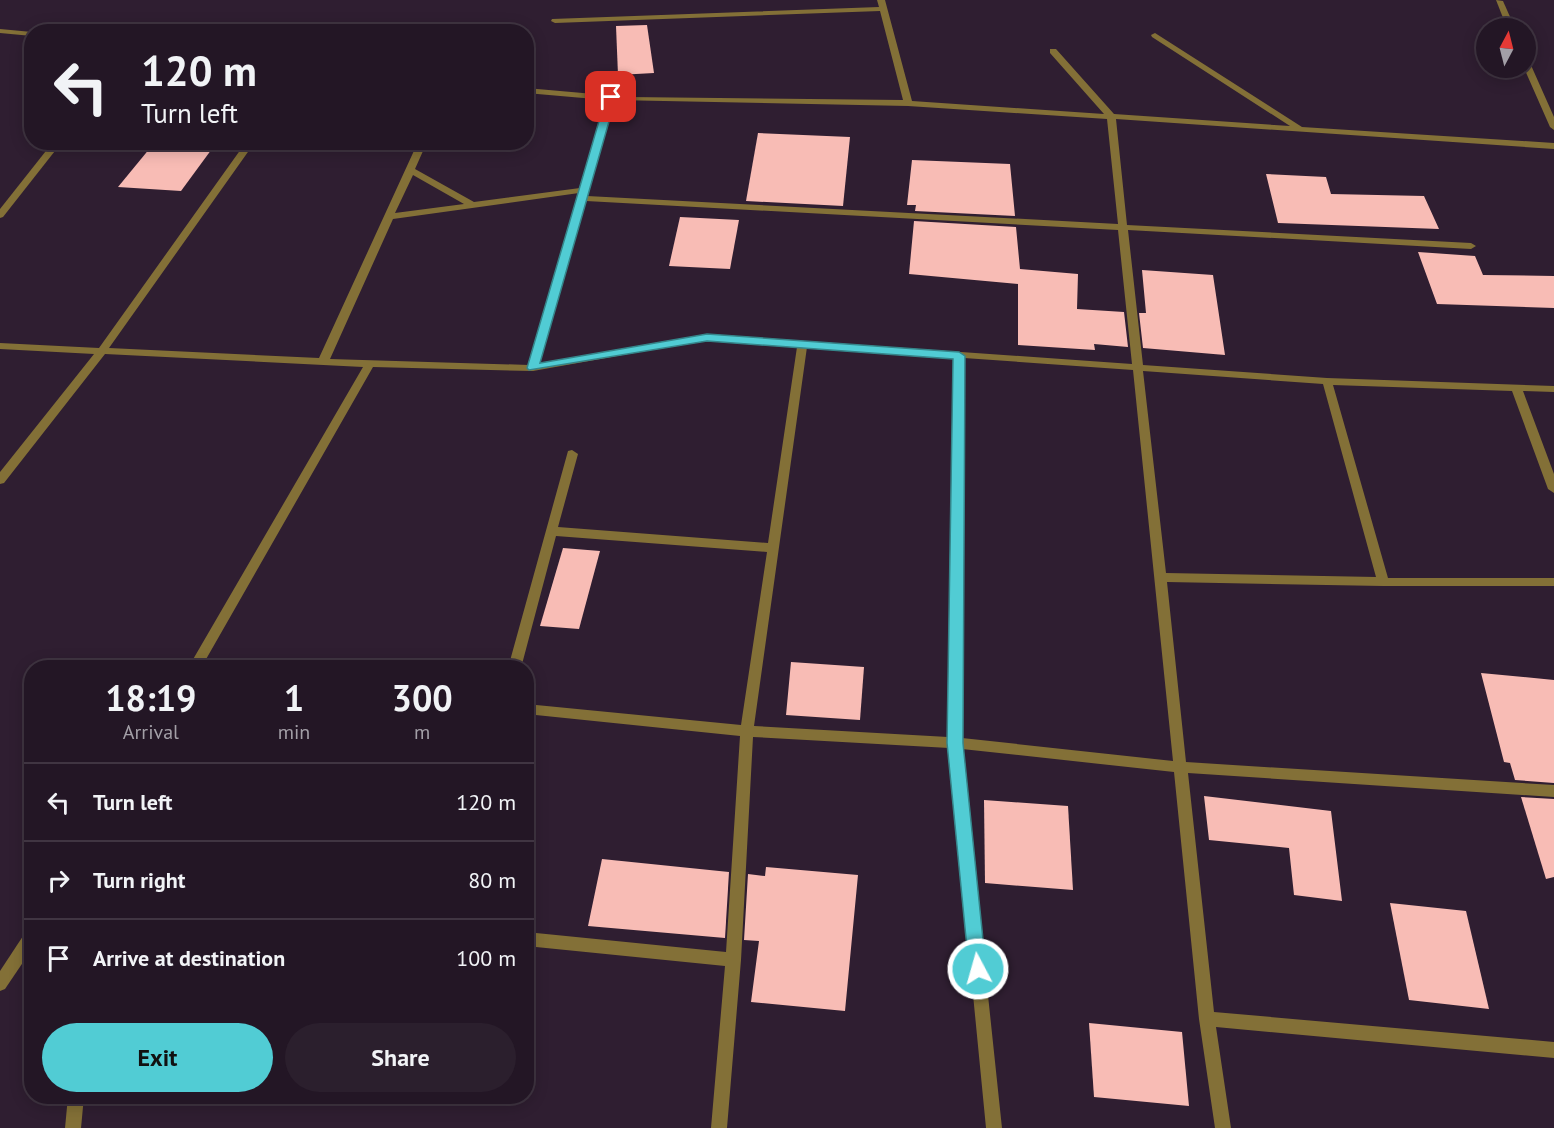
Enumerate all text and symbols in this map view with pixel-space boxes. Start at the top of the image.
north arrow [1476,18,1536,78]
map controls [1476,18,1536,78]
text: 120 m [141,43,257,98]
icon: left [42,48,120,126]
pin [585,71,636,122]
icon: arrive [594,80,627,113]
text: Turn left [141,96,238,130]
text: 18:19 [105,674,197,721]
text: 1 [284,674,304,721]
text: 300 [392,674,453,721]
text: Arrival [123,719,179,745]
text: min [278,719,310,745]
text: m [414,719,430,745]
icon: left [42,786,75,819]
text: Turn left [93,788,173,816]
text: 120 m [456,788,516,816]
icon: right [42,864,75,897]
text: Turn right [93,866,185,894]
text: 80 m [468,866,516,894]
position arrow [946,937,1010,1001]
icon: arrive [42,942,75,975]
text: Arrive at destination [93,944,285,972]
text: 100 m [456,944,516,972]
button: Exit [42,1023,273,1092]
button: Share [285,1023,516,1092]

